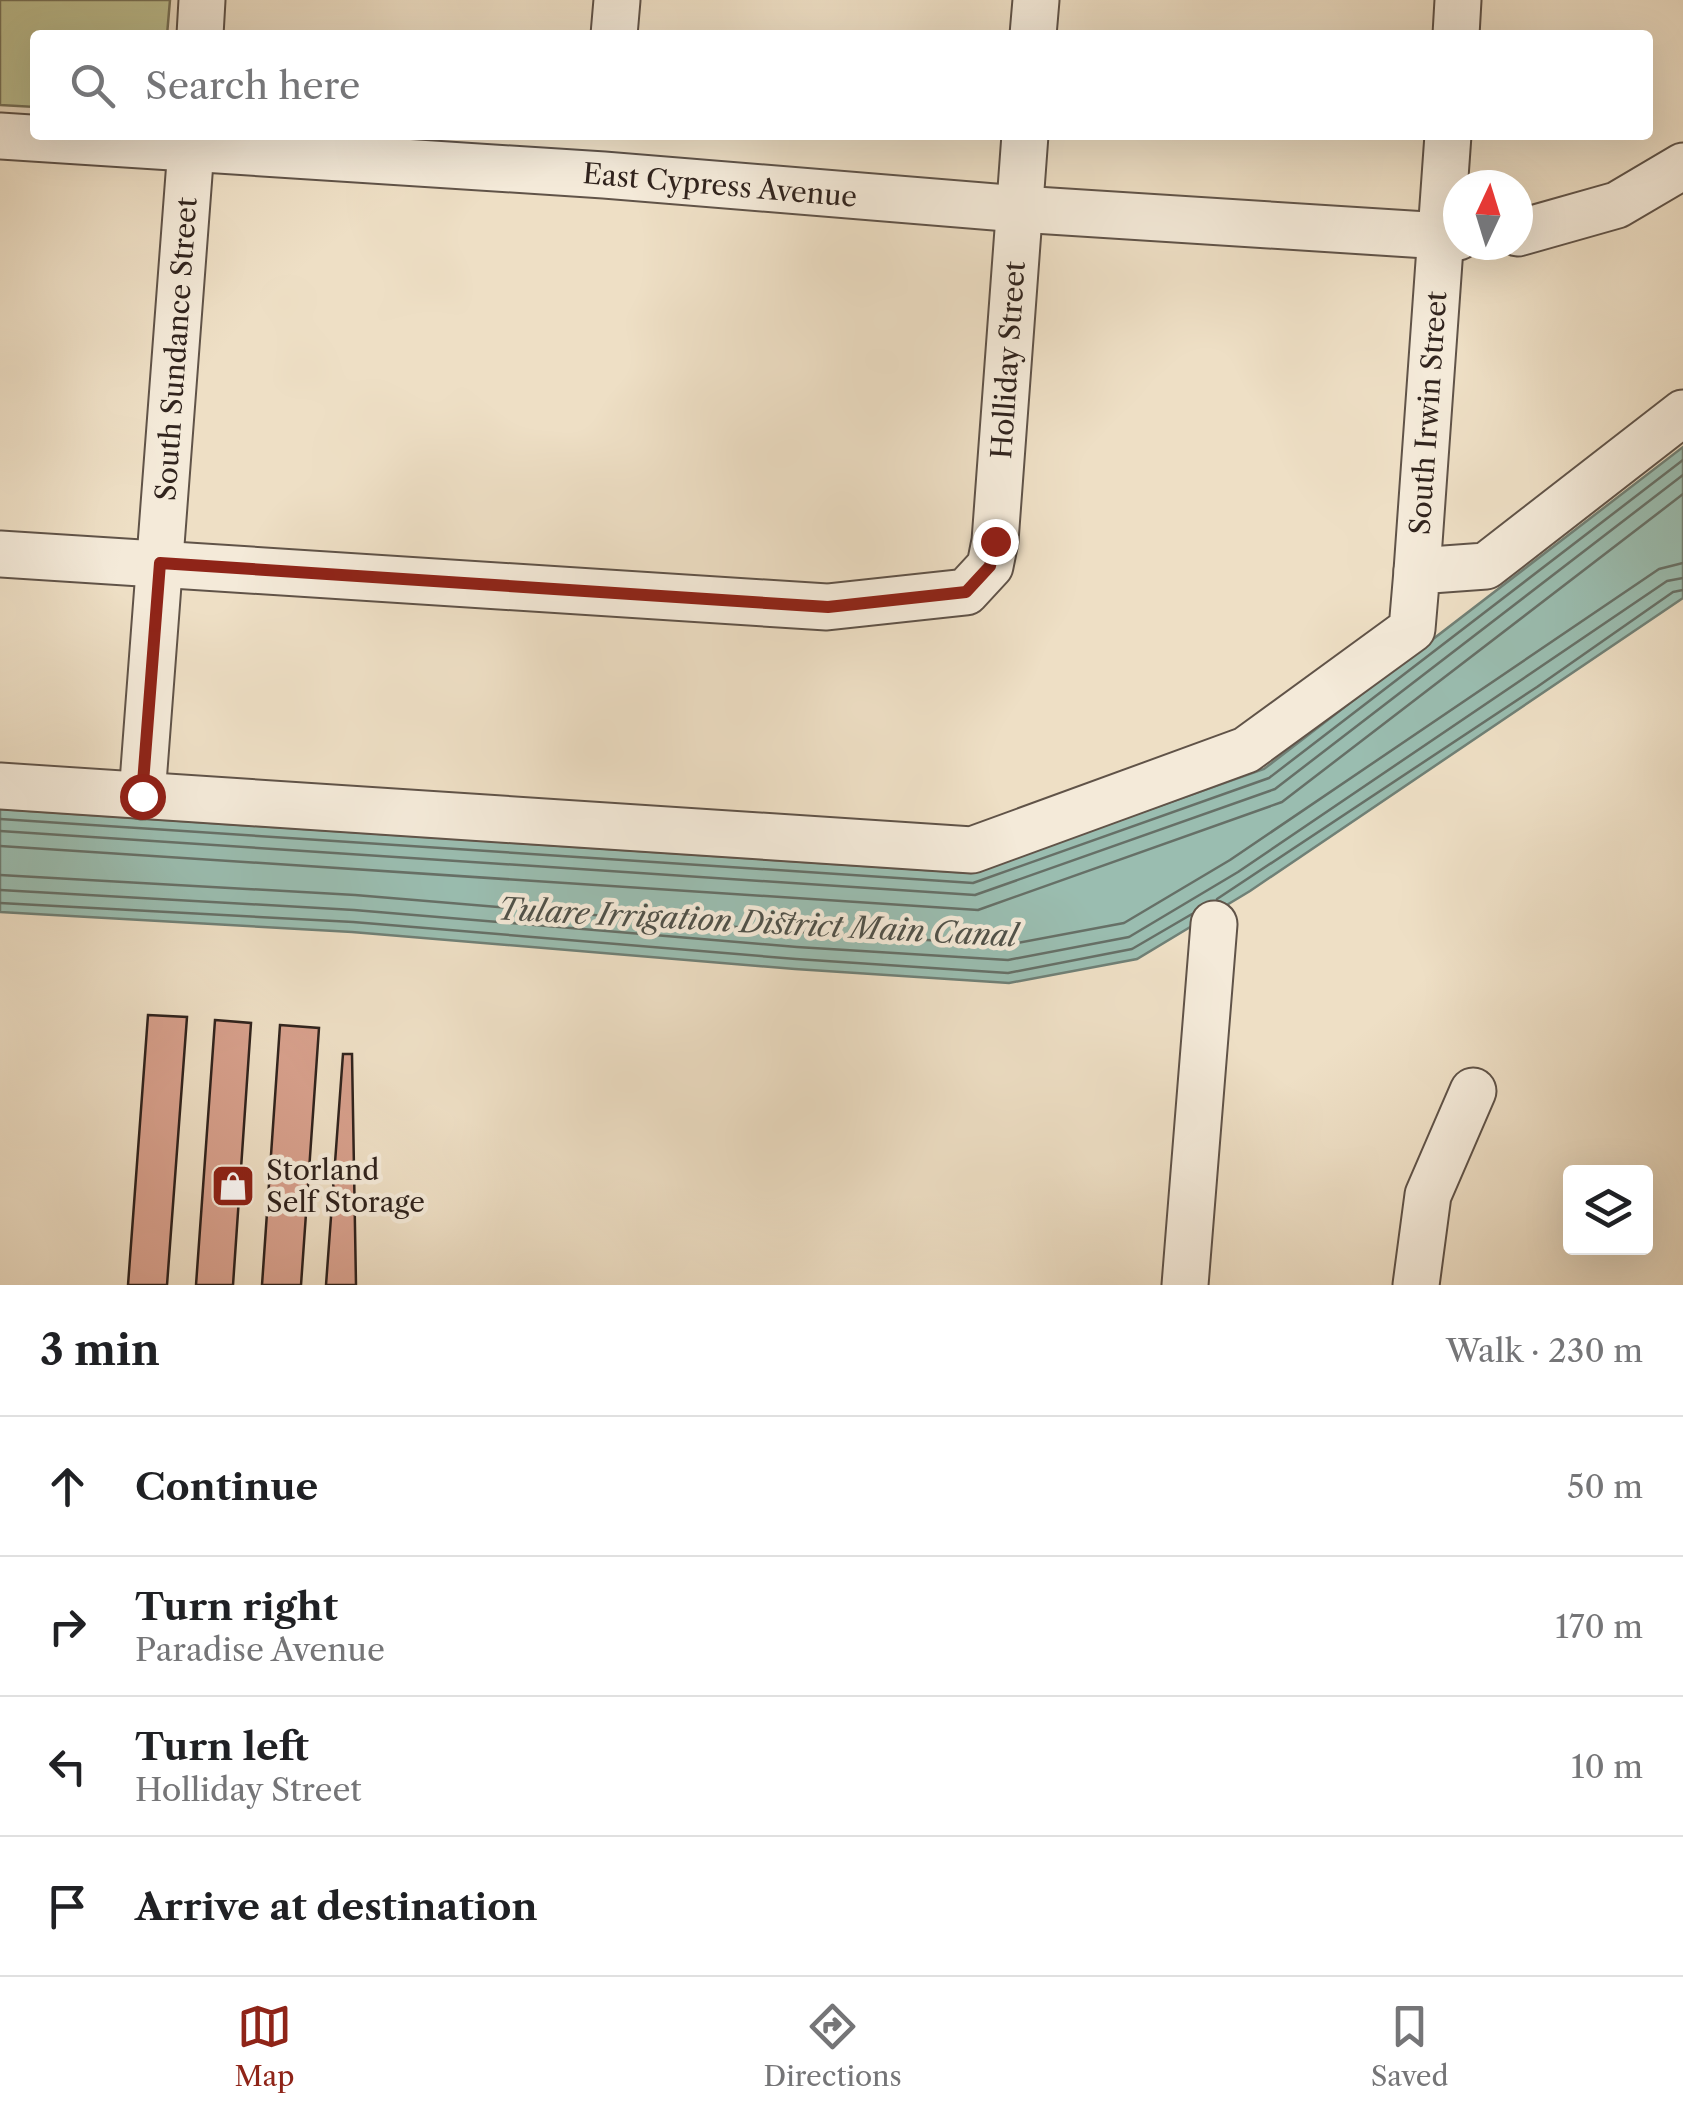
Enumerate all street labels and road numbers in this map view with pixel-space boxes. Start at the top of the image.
street label: East Cypress Avenue [581,156,859,214]
street label: South Sundance Street [148,196,204,502]
street label: Holliday Street [984,260,1032,460]
street label: South Irwin Street [1403,290,1453,536]

